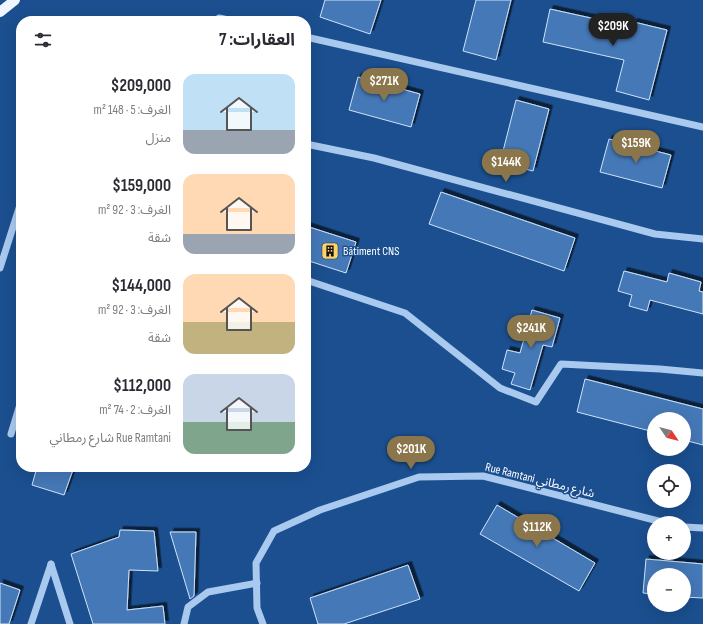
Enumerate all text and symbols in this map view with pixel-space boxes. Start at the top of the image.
pin: $209K [585,13,641,47]
text: $209K [597,18,629,34]
icon: filters [32,29,54,51]
text: العقارات: 7 [219,30,295,50]
pin: $271K [356,68,412,102]
text: $271K [369,73,399,89]
text: $209,000 [111,76,171,96]
icon: home [215,90,263,138]
text: الغرف: 5 · 148 m² [94,102,171,118]
text: منزل [146,130,171,146]
pin: $159K [608,130,664,164]
text: $159K [621,135,651,151]
pin: $144K [478,149,534,183]
text: $144K [491,154,521,170]
text: $159,000 [112,176,171,196]
icon: home [215,190,263,238]
text: الغرف: 3 · 92 m² [98,202,171,218]
text: شقة [148,230,171,246]
building icon: Bâtiment CNS [320,241,340,261]
place label: Bâtiment CNS [343,244,399,259]
text: $144,000 [112,276,171,296]
icon: home [215,290,263,338]
text: الغرف: 3 · 92 m² [98,302,171,318]
pin: $241K [503,315,559,349]
text: $241K [516,320,546,336]
text: شقة [148,330,171,346]
text: $112,000 [113,376,171,396]
icon: home [215,390,263,438]
text: الغرف: 2 · 74 m² [99,402,171,418]
north arrow [647,412,691,456]
map controls [647,412,691,612]
text: Rue Ramtani شارع رمطاني [49,430,171,446]
pin: $201K [383,436,439,470]
text: $201K [396,441,426,457]
street label: Rue Ramtani شارع رمطاني [483,460,596,503]
button: locate [647,464,691,508]
pin: $112K [509,514,565,548]
button: + [647,516,691,560]
text: $112K [522,519,552,535]
button: − [647,568,691,612]

